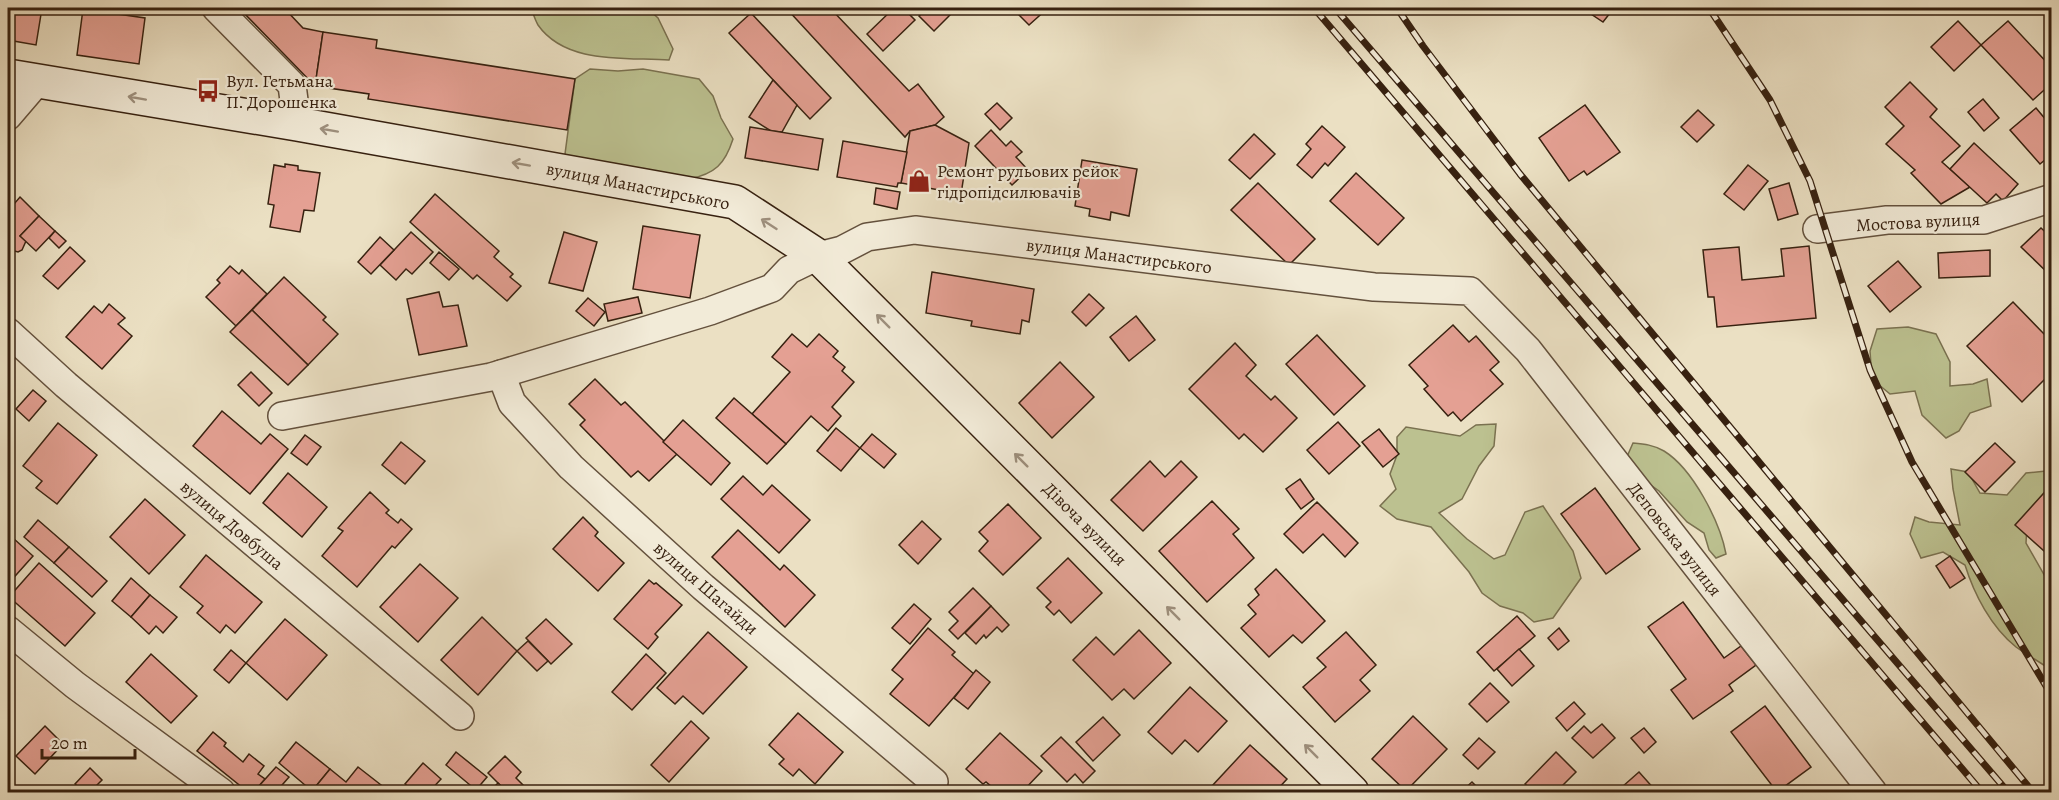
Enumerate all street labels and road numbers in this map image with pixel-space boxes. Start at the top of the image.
street label: вулиця Манастирського [544,156,732,216]
street label: Мостова вулиця [1855,207,1981,237]
street label: вулиця Манастирського [1025,233,1213,279]
street label: вулиця Довбуша [175,475,289,576]
street label: Дівоча вулиця [1038,477,1132,571]
street label: Деповська вулиця [1623,477,1727,601]
street label: вулиця Шагайди [649,536,763,640]

